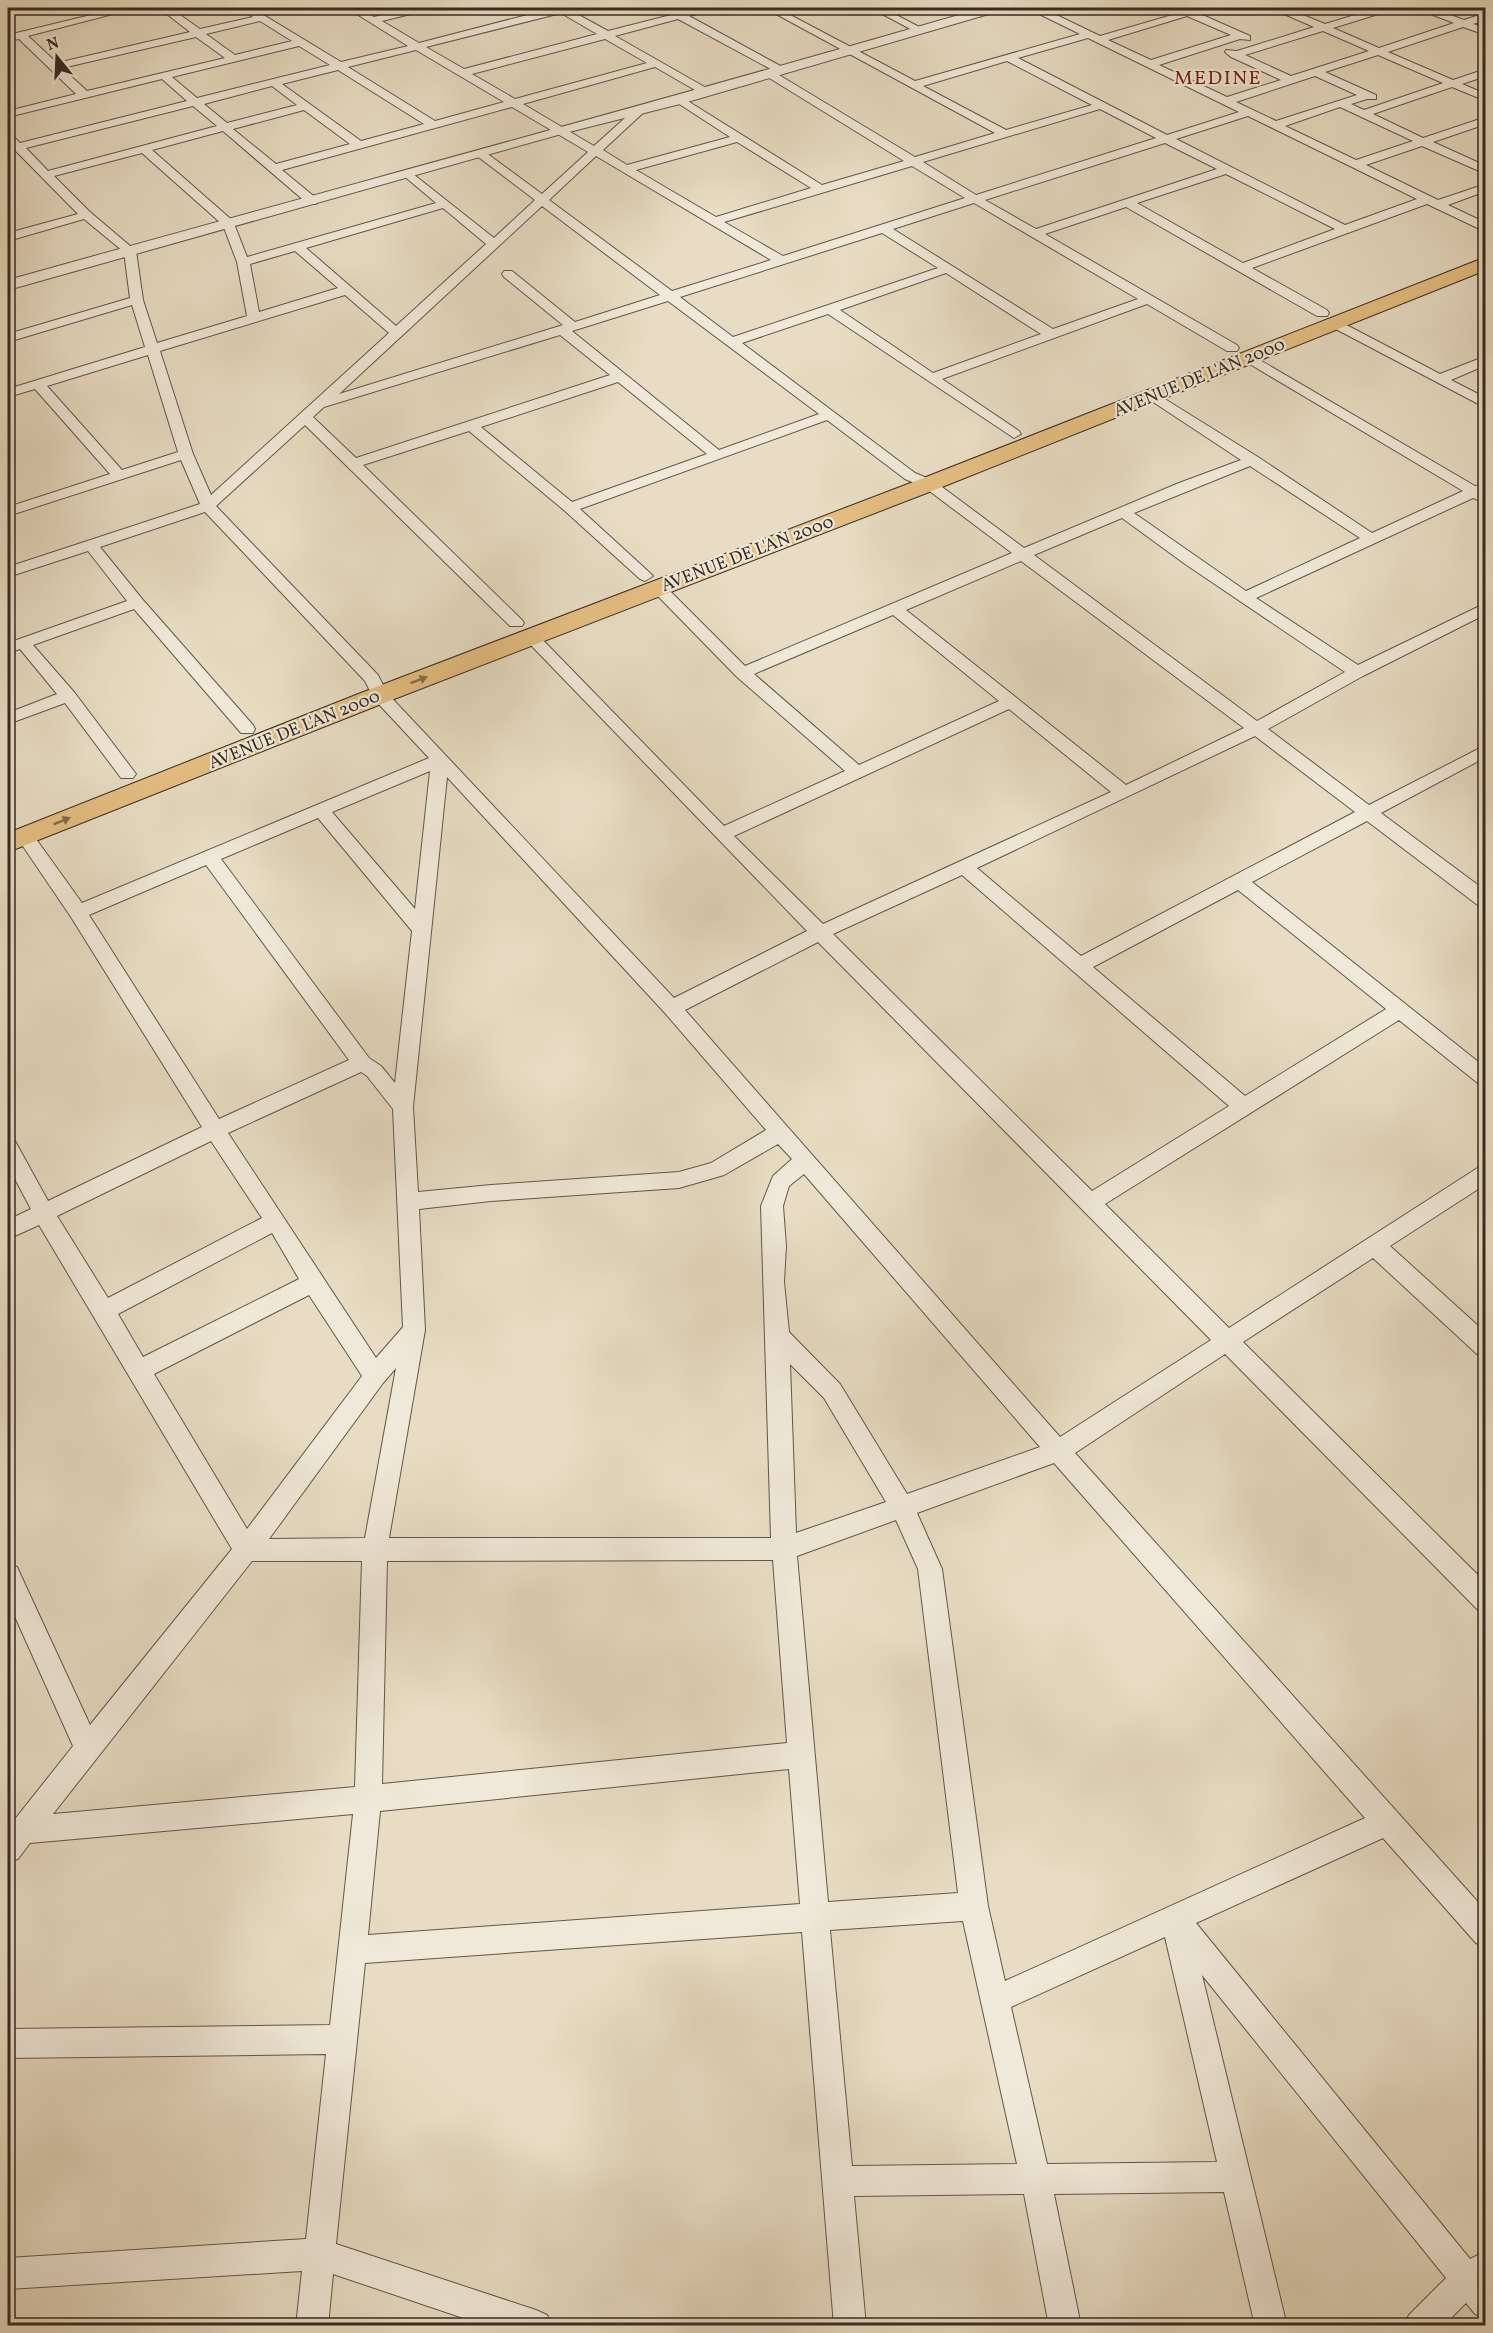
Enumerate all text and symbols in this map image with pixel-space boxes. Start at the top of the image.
north arrow [27,27,87,87]
text: N [44,32,62,57]
district label: MEDINE [1174,65,1262,93]
street label: AVENUE DE L'AN 2000 [1110,332,1289,424]
street label: AVENUE DE L'AN 2000 [658,510,838,599]
one-way arrow [410,674,428,684]
street label: AVENUE DE L'AN 2000 [205,684,384,776]
one-way arrow [53,816,71,825]

